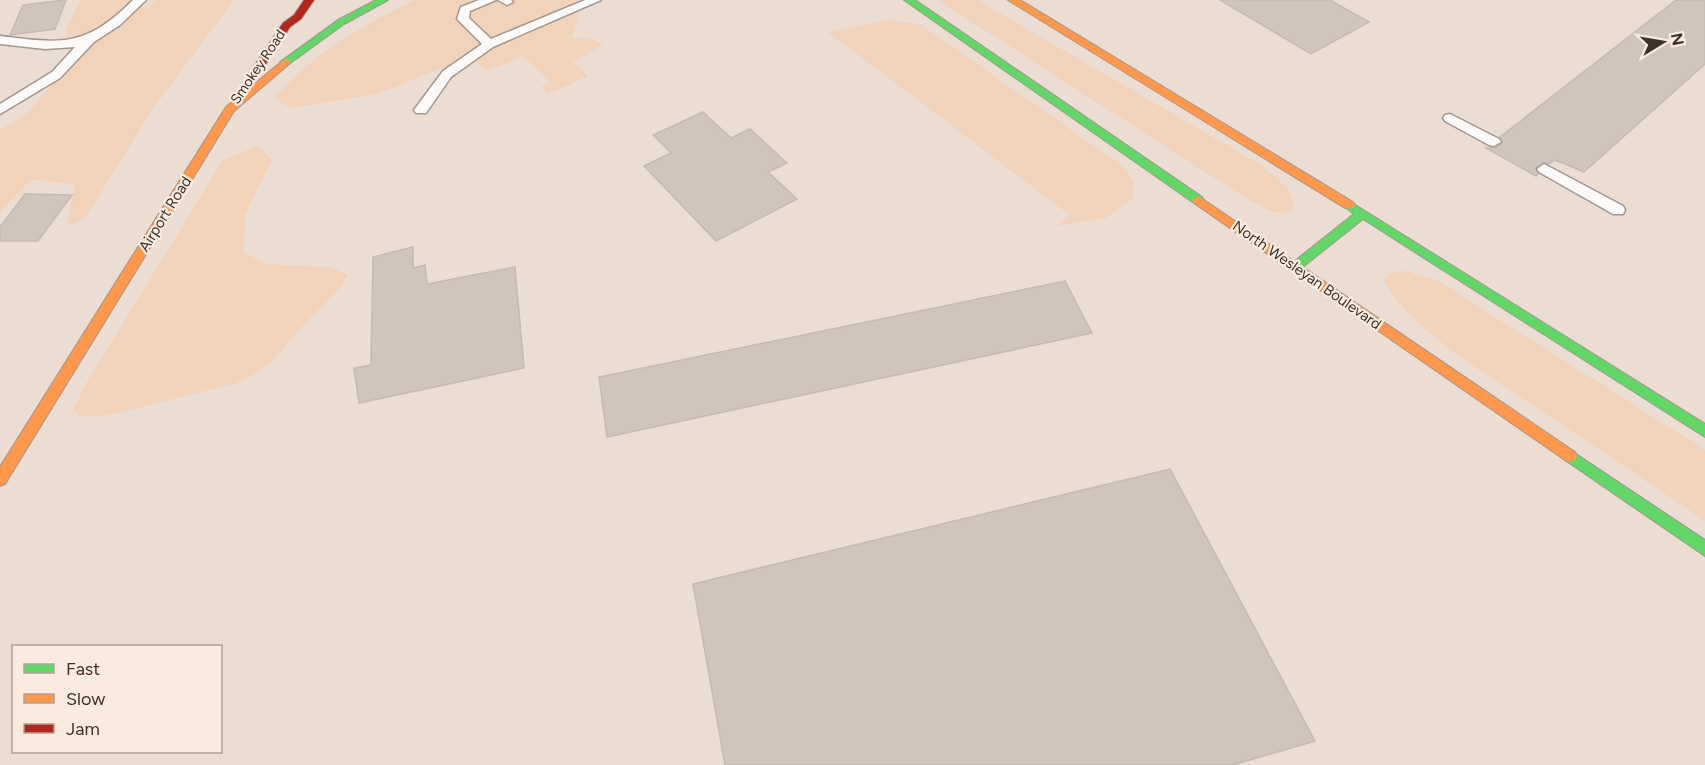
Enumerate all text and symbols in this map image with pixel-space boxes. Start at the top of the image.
north arrow [1633,12,1693,72]
street label: Smokey Road [227,27,289,107]
text: N [1667,31,1688,47]
street label: Airport Road [135,173,195,255]
street label: North Wesleyan Boulevard [1229,217,1385,333]
legend [12,645,222,753]
text: Fast [66,658,100,680]
text: Slow [66,688,105,710]
text: Jam [66,718,100,740]

